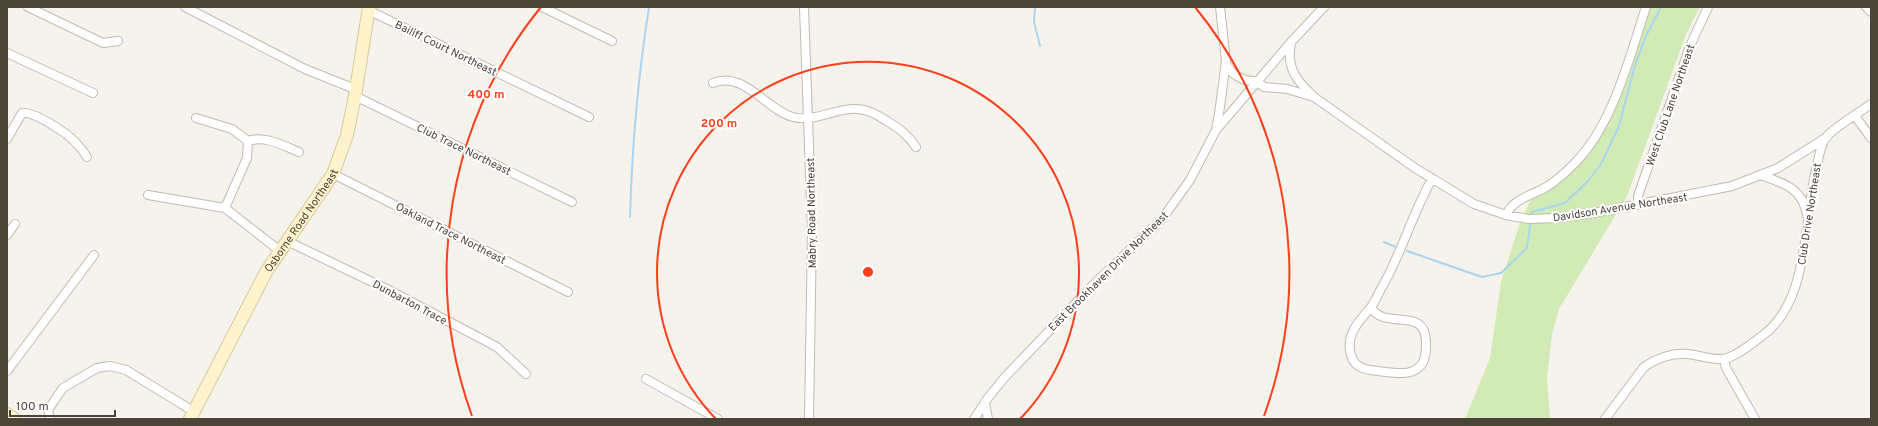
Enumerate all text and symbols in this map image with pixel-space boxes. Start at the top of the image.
street label: Bailiff Court Northeast [392,18,499,80]
street label: West Club Lane Northeast [1643,43,1698,168]
text: 400 m [467,87,505,103]
text: 200 m [701,116,737,132]
street label: Club Trace Northeast [414,121,513,179]
street label: Mabry Road Northeast [804,157,820,268]
street label: Club Drive Northeast [1795,162,1825,266]
street label: Osborne Road Northeast [262,167,342,275]
street label: Davidson Avenue Northeast [1552,190,1688,226]
street label: Oakland Trace Northeast [393,200,508,268]
street label: East Brookhaven Drive Northeast [1046,209,1172,335]
centre of rings [861,265,875,279]
street label: Dunbarton Trace [370,277,449,328]
scale bar [10,392,115,418]
text: 100 m [16,399,49,415]

